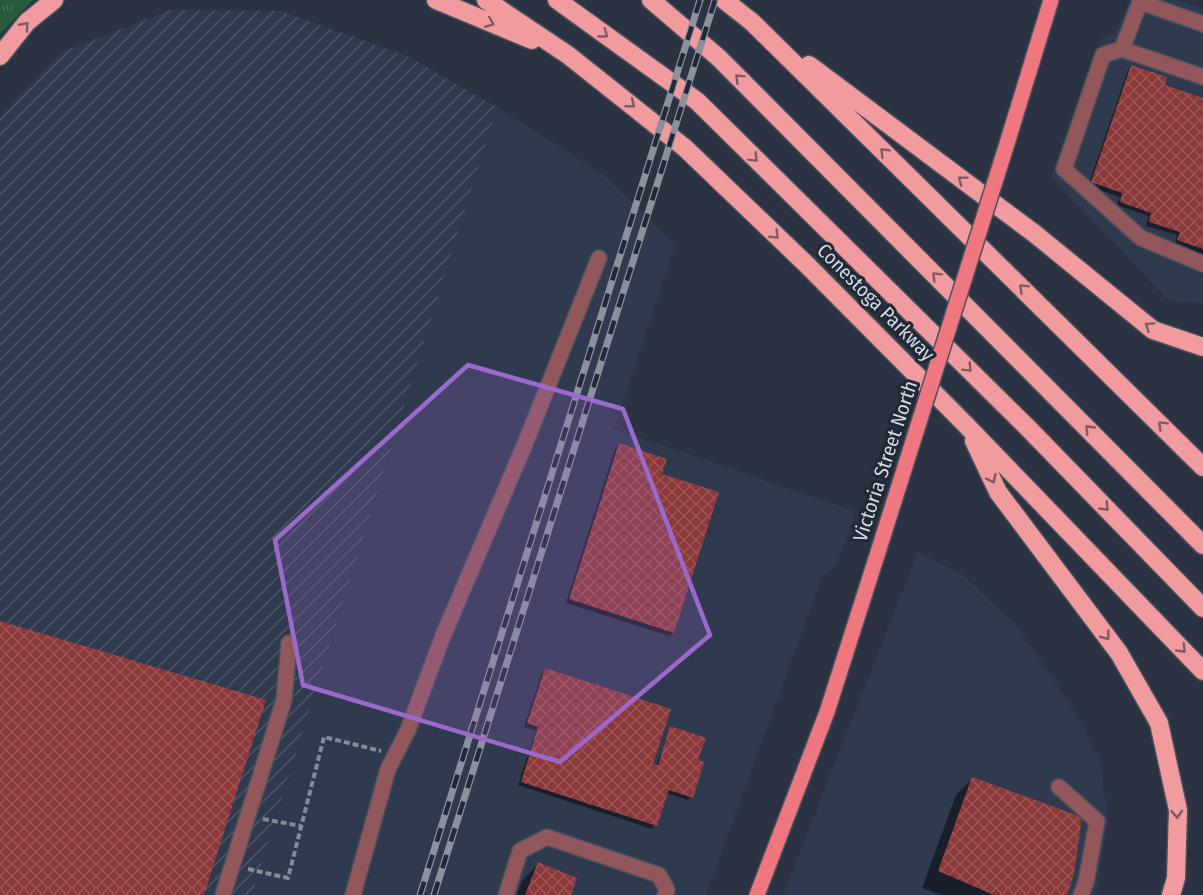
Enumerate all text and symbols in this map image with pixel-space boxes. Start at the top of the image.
one-way arrow [484,16,495,28]
one-way arrow [18,22,29,32]
one-way arrow [598,27,609,38]
one-way arrow [735,75,746,86]
one-way arrow [624,97,635,108]
one-way arrow [880,148,891,159]
one-way arrow [747,150,758,161]
one-way arrow [958,176,969,187]
one-way arrow [768,227,779,238]
street label: Conestoga Parkway [812,238,940,366]
one-way arrow [932,272,943,282]
one-way arrow [1019,285,1030,296]
one-way arrow [1145,321,1155,333]
one-way arrow [960,361,971,372]
street label: Victoria Street North [848,378,922,544]
one-way arrow [1158,422,1169,433]
one-way arrow [1085,425,1096,436]
one-way arrow [984,472,996,483]
one-way arrow [1098,500,1109,511]
one-way arrow [1099,630,1110,641]
one-way arrow [1175,643,1186,653]
one-way arrow [1170,810,1183,819]

